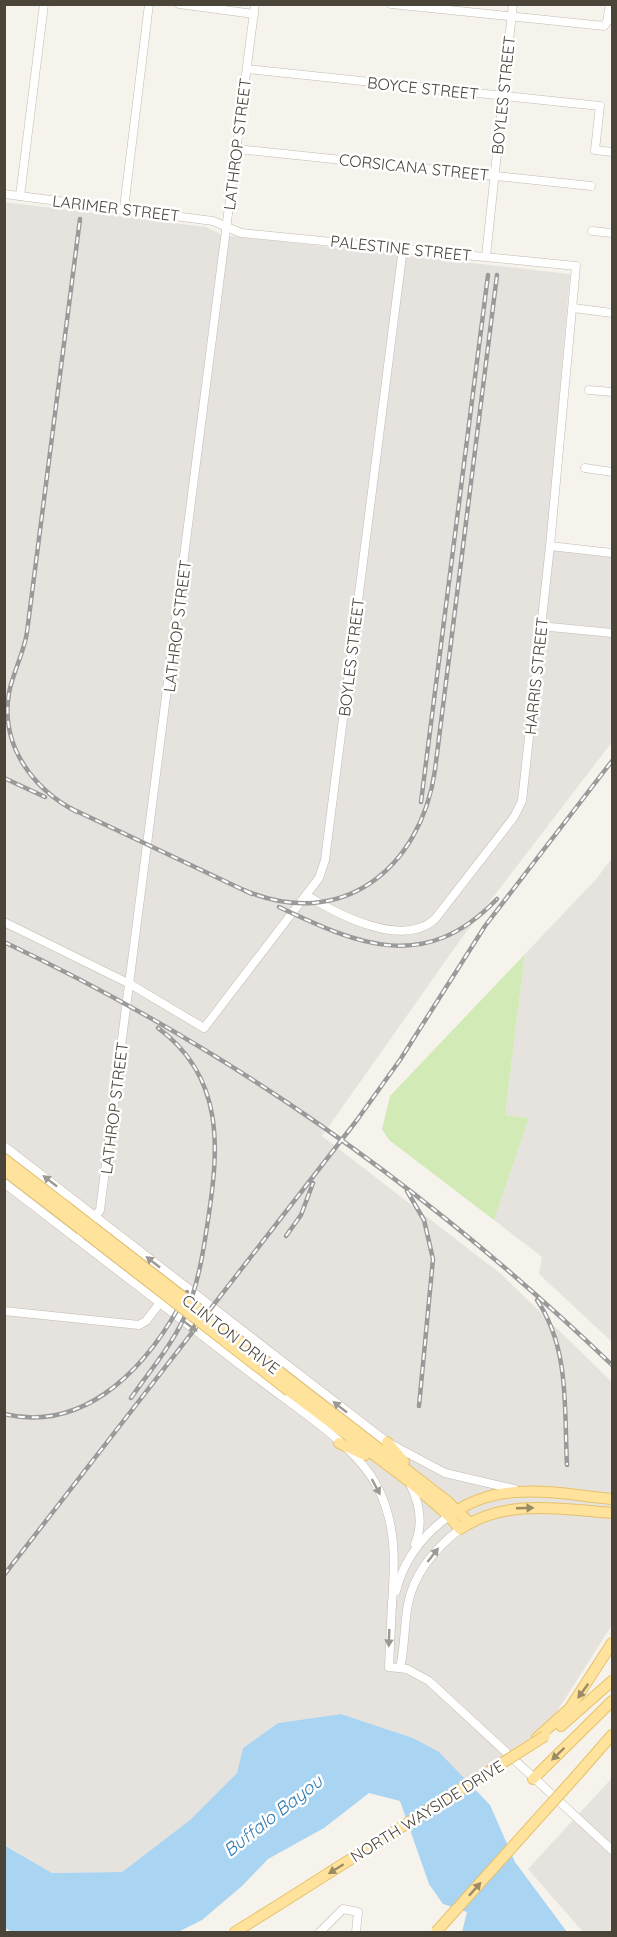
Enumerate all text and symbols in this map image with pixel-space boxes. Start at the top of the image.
street label: BOYLES STREET [487,34,519,155]
street label: BOYCE STREET [366,72,480,104]
street label: LATHROP STREET [219,76,255,211]
street label: CORSICANA STREET [338,149,490,185]
street label: LARIMER STREET [51,190,181,226]
street label: PALESTINE STREET [329,231,473,265]
street label: LATHROP STREET [159,558,195,693]
street label: BOYLES STREET [334,596,368,717]
street label: HARRIS STREET [520,616,552,736]
street label: LATHROP STREET [96,1040,132,1175]
one-way arrow [42,1176,57,1188]
one-way arrow [145,1255,161,1268]
street label: CLINTON DRIVE [178,1290,284,1378]
one-way arrow [183,1320,198,1332]
one-way arrow [333,1401,348,1413]
one-way arrow [371,1479,381,1496]
one-way arrow [516,1503,535,1512]
one-way arrow [426,1547,439,1563]
one-way arrow [385,1629,394,1648]
one-way arrow [577,1683,589,1699]
one-way arrow [551,1747,565,1761]
street label: NORTH WAYSIDE DRIVE [347,1756,507,1866]
water label: Buffalo Bayou [219,1769,328,1861]
one-way arrow [328,1863,344,1874]
one-way arrow [468,1882,481,1897]

